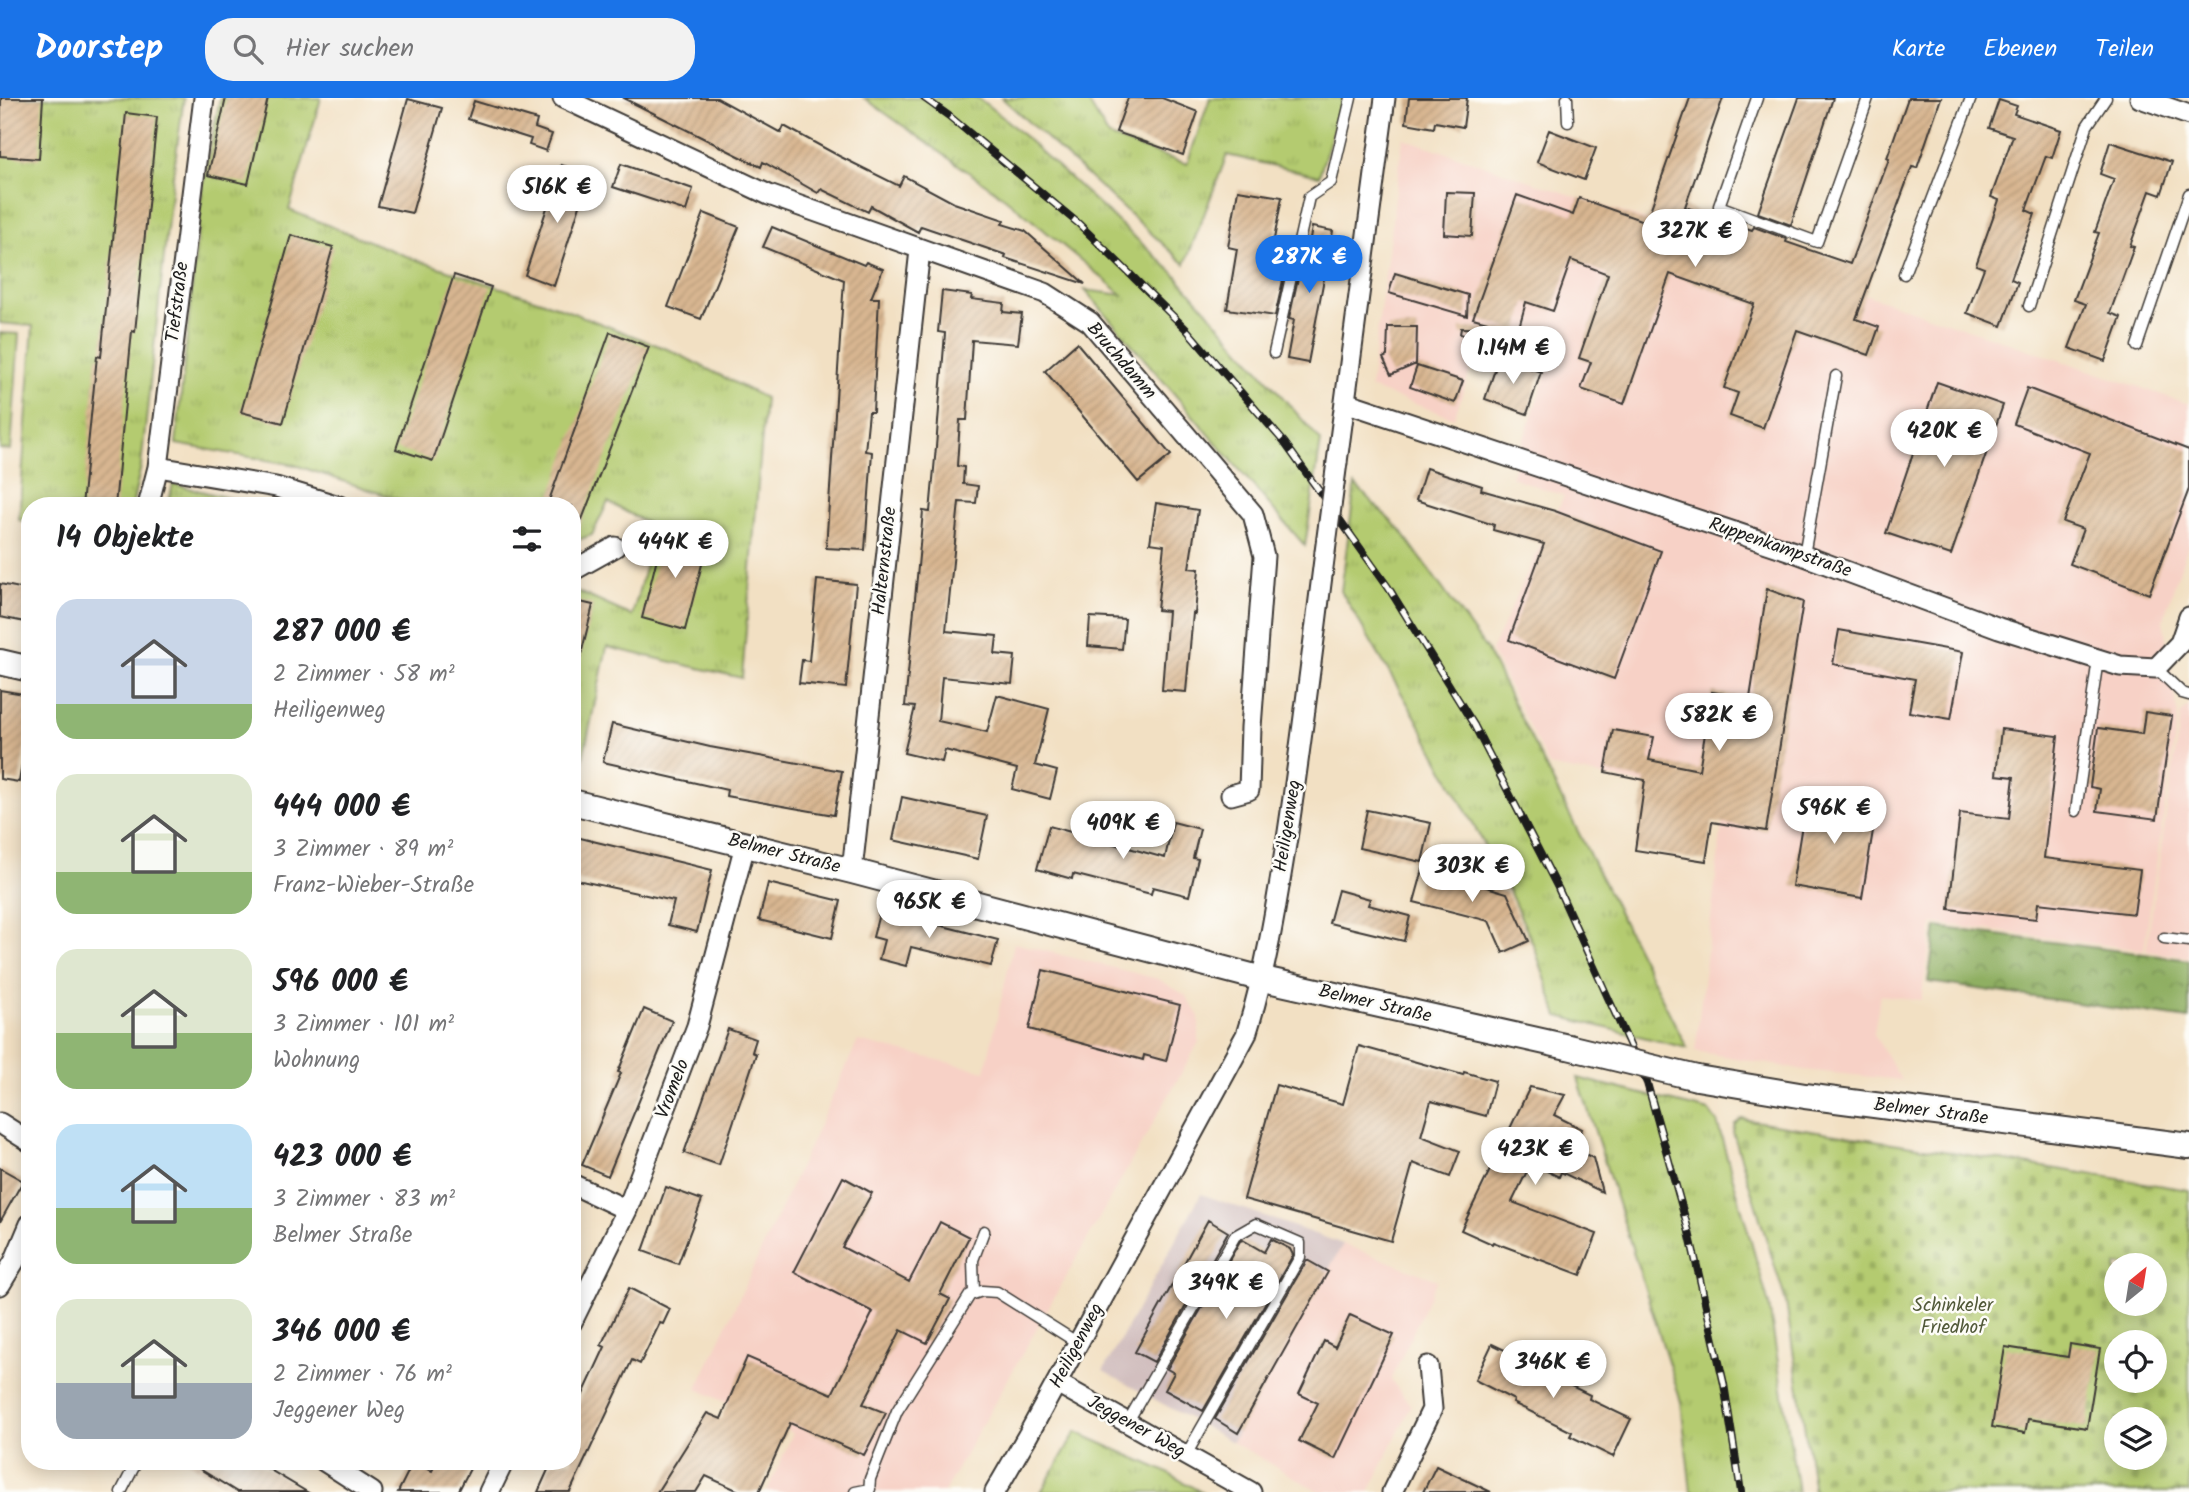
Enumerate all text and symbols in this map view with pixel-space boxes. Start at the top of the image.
search box [205,18,695,81]
text: Doorstep [35,23,163,76]
text: Hier suchen [285,28,414,70]
icon: search [229,30,267,68]
text: Karte [1892,30,1945,69]
text: Ebenen [1983,30,2057,69]
text: Teilen [2095,30,2154,69]
pin: 516K € [500,166,614,225]
text: 516K € [523,170,591,206]
pin: 327K € [1638,209,1752,269]
text: 327K € [1658,214,1732,250]
pin: 287K € [1252,236,1366,295]
text: 287K € [1271,240,1347,276]
street label: Tiefstraße [158,260,198,344]
street label: Bruchdamm [1079,315,1163,407]
pin: 1.14M € [1448,327,1578,386]
text: 1.14M € [1477,331,1549,367]
pin: 420K € [1887,410,2001,469]
text: 420K € [1906,414,1982,450]
street label: Halternstraße [864,505,906,617]
street label: Ruppenkampstraße [1704,509,1856,587]
text: 14 Objekte [56,515,194,563]
icon: filters [508,520,546,558]
pin: 444K € [618,520,732,580]
text: 444K € [638,525,712,561]
text: 287 000 € [273,609,411,657]
icon: home [112,627,196,711]
text: 2 Zimmer · 58 m² [273,657,455,693]
text: Heiligenweg [273,693,386,729]
pin: 582K € [1662,694,1776,753]
text: 582K € [1681,698,1757,734]
street label: Heiligenweg [1266,778,1310,874]
text: 444 000 € [273,784,410,832]
pin: 596K € [1777,786,1891,846]
text: 596K € [1797,791,1871,827]
icon: home [112,802,196,886]
pin: 409K € [1066,802,1180,861]
text: 409K € [1086,806,1160,842]
street label: Belmer Straße [724,826,844,883]
text: 3 Zimmer · 89 m² [273,832,453,868]
pin: 303K € [1415,844,1529,904]
text: 303K € [1435,849,1509,885]
text: Franz-Wieber-Straße [273,868,474,904]
pin: 965K € [872,880,986,940]
text: 965K € [892,885,966,921]
text: 596 000 € [273,959,408,1007]
street label: Belmer Straße [1316,976,1435,1032]
icon: home [112,977,196,1061]
text: 3 Zimmer · 101 m² [273,1007,454,1043]
text: Wohnung [273,1043,360,1079]
street label: Vromelo [648,1055,698,1123]
street label: Belmer Straße [1872,1090,1990,1134]
pin: 423K € [1478,1128,1592,1187]
text: 423K € [1497,1132,1573,1168]
text: 423 000 € [273,1134,412,1182]
icon: home [112,1152,196,1236]
text: 3 Zimmer · 83 m² [273,1182,455,1218]
text: Belmer Straße [273,1218,412,1254]
north arrow [2104,1253,2166,1316]
map controls [2104,1253,2167,1470]
pin: 349K € [1169,1262,1283,1321]
text: 349K € [1189,1266,1263,1302]
park label: Schinkeler Friedhof [1913,1291,1995,1343]
street label: Heiligenweg [1042,1298,1112,1394]
text: 346 000 € [273,1309,410,1357]
icon: home [112,1327,196,1411]
button: locate [2104,1330,2167,1393]
pin: 346K € [1496,1340,1610,1400]
text: 346K € [1516,1345,1590,1381]
text: 2 Zimmer · 76 m² [273,1357,452,1393]
street label: Jeggener Weg [1081,1387,1191,1467]
text: Jeggener Weg [273,1393,405,1429]
button: layers [2104,1407,2167,1470]

